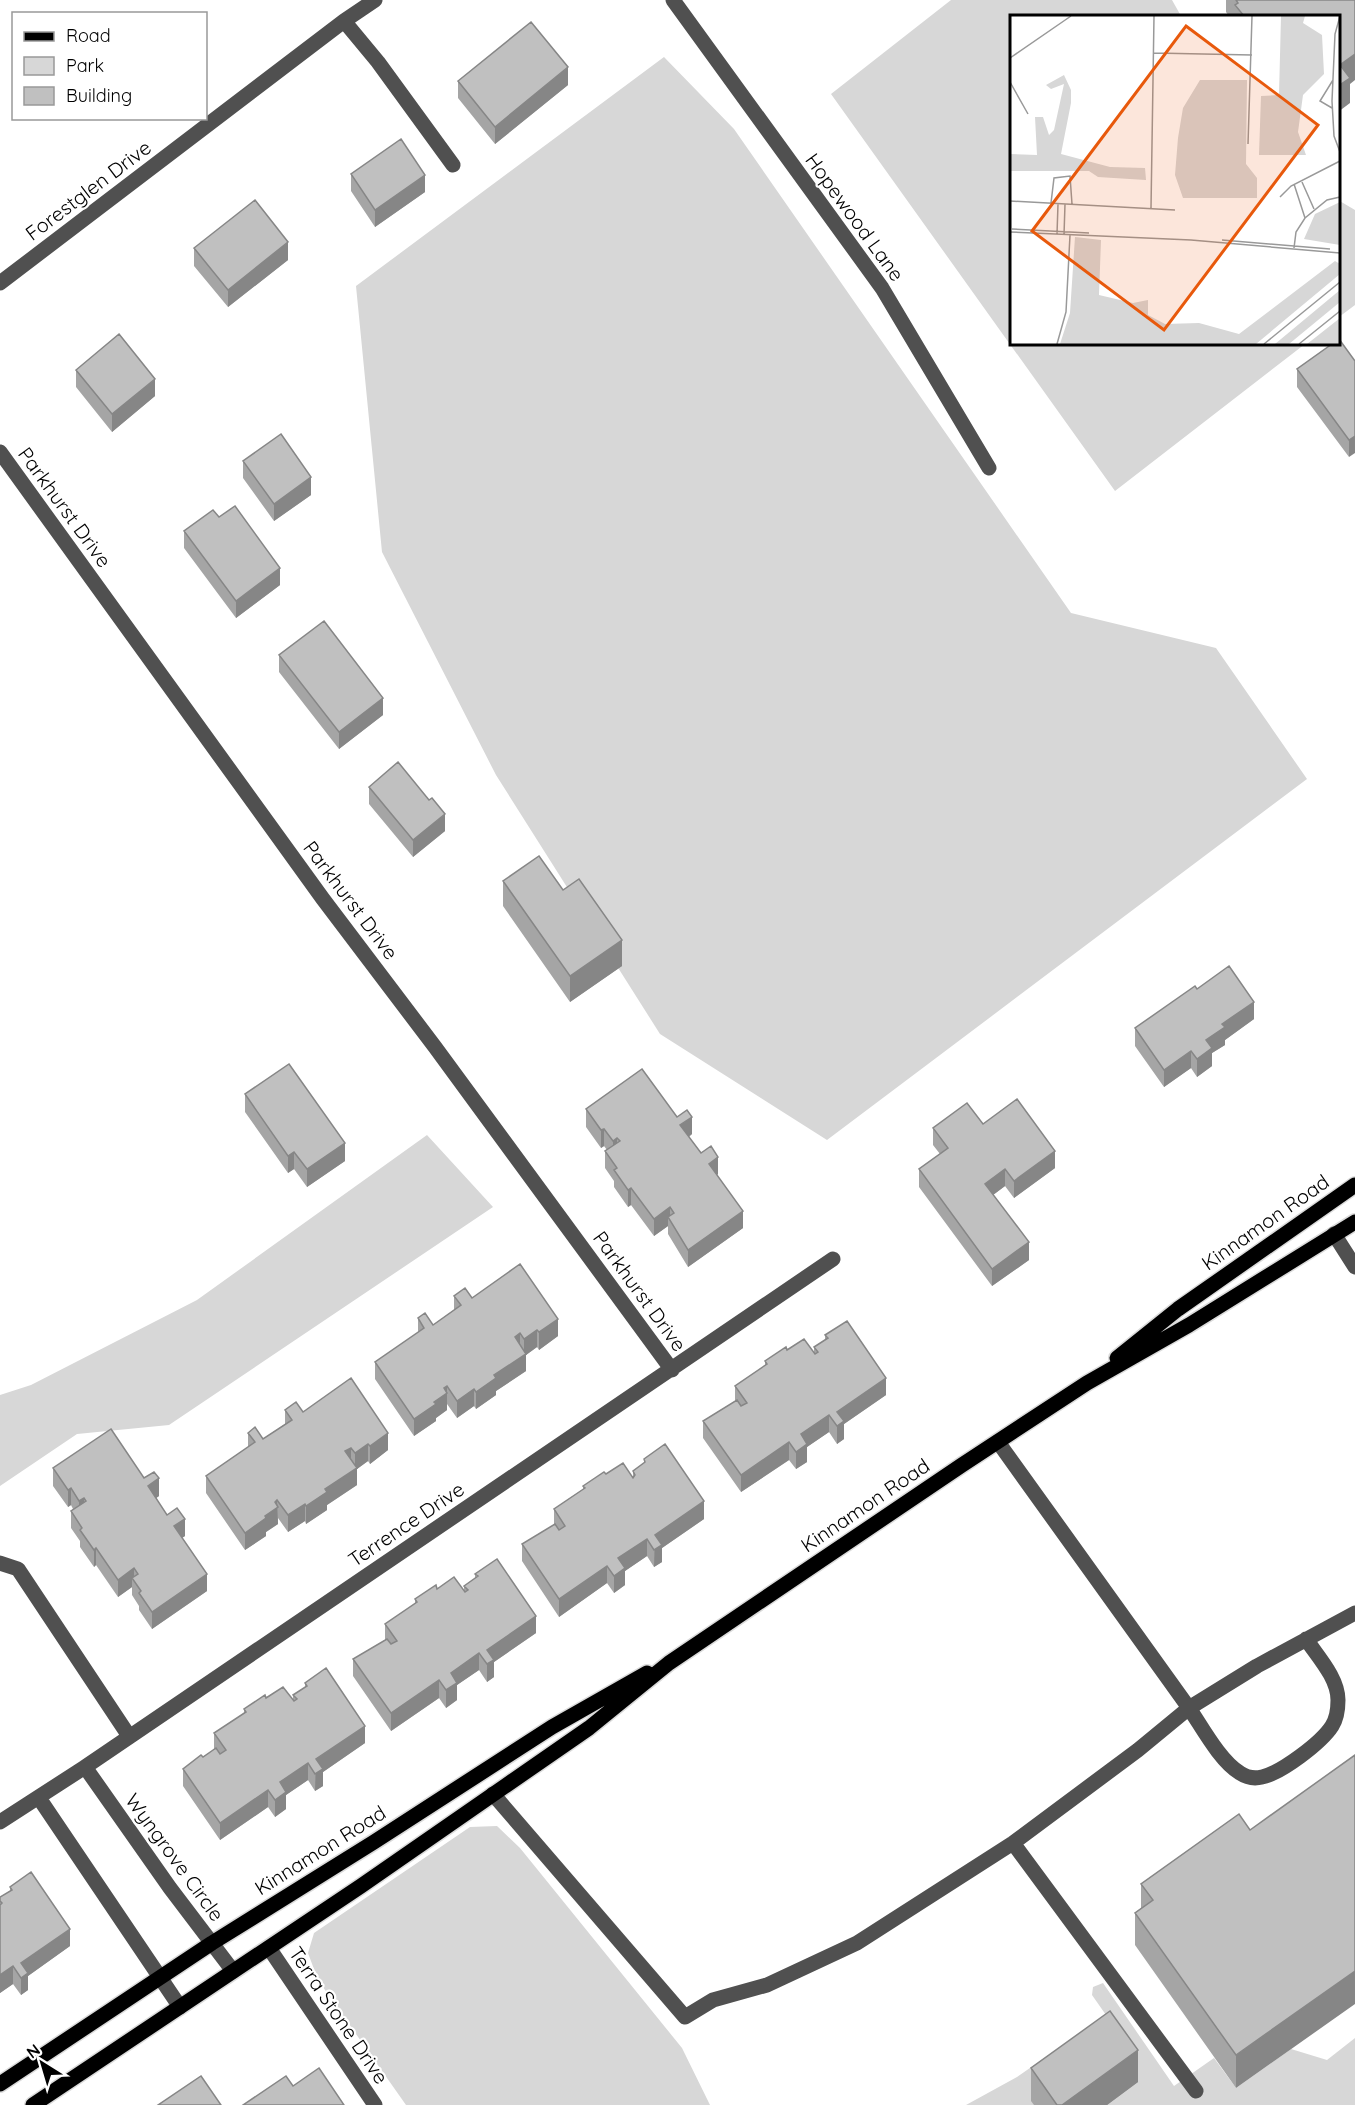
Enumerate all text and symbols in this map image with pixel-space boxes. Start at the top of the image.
legend [12,12,207,120]
inset map [1010,15,1340,345]
text: Road [66,24,111,47]
text: Park [66,54,104,77]
text: Building [66,84,132,107]
street label: Forestglen Drive [20,135,156,245]
street label: Hopewood Lane [800,148,910,286]
street label: Parkhurst Drive [13,442,117,572]
street label: Parkhurst Drive [298,836,404,964]
street label: Kinnamon Road [1196,1169,1334,1275]
street label: Parkhurst Drive [588,1226,692,1356]
street label: Kinnamon Road [796,1453,934,1557]
street label: Terrence Drive [343,1476,469,1572]
street label: Wyngrove Circle [120,1788,230,1926]
street label: Kinnamon Road [250,1800,390,1900]
street label: Terra Stone Drive [284,1942,394,2088]
north arrow [12,2033,72,2093]
text: N [22,2039,44,2063]

